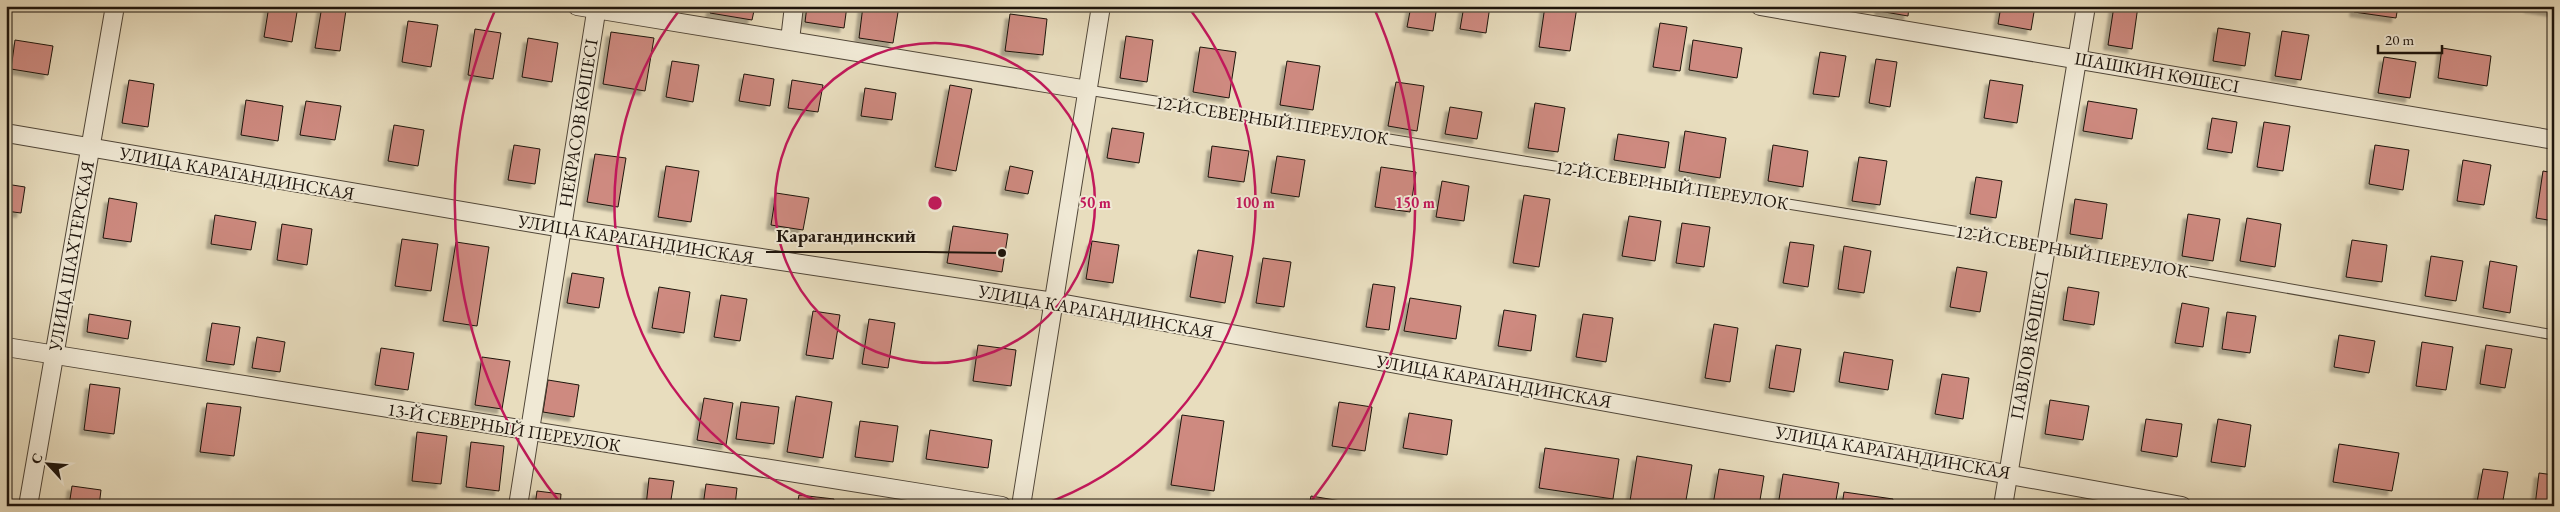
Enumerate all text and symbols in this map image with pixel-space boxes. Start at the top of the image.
scale bar [2378,22,2441,54]
text: 20 m [2385,30,2414,49]
street label: НЕКРАСОВ КӨШЕСІ [553,37,603,209]
street label: ШАШКИН КӨШЕСІ [2073,46,2241,98]
street label: 12-Й СЕВЕРНЫЙ ПЕРЕУЛОК [1154,90,1390,150]
street label: УЛИЦА КАРАГАНДИНСКАЯ [117,141,356,205]
street label: 12-Й СЕВЕРНЫЙ ПЕРЕУЛОК [1554,155,1790,215]
street label: УЛИЦА ШАХТЕРСКАЯ [43,159,99,354]
text: 50 m [1079,193,1111,212]
text: 100 m [1235,193,1275,212]
text: 150 m [1395,193,1435,212]
centre of rings [926,194,944,212]
street label: УЛИЦА КАРАГАНДИНСКАЯ [515,209,756,269]
callout: Карагандинский [766,218,926,252]
street label: 12-Й СЕВЕРНЫЙ ПЕРЕУЛОК [1954,219,2190,283]
text: Карагандинский [776,223,916,248]
street label: ПАВЛОВ КӨШЕСІ [2005,269,2053,421]
street label: УЛИЦА КАРАГАНДИНСКАЯ [976,279,1215,343]
street label: УЛИЦА КАРАГАНДИНСКАЯ [1374,349,1613,413]
street label: 13-Й СЕВЕРНЫЙ ПЕРЕУЛОК [386,397,622,457]
street label: УЛИЦА КАРАГАНДИНСКАЯ [1773,420,2012,484]
north arrow [22,440,72,490]
text: С [26,450,47,467]

